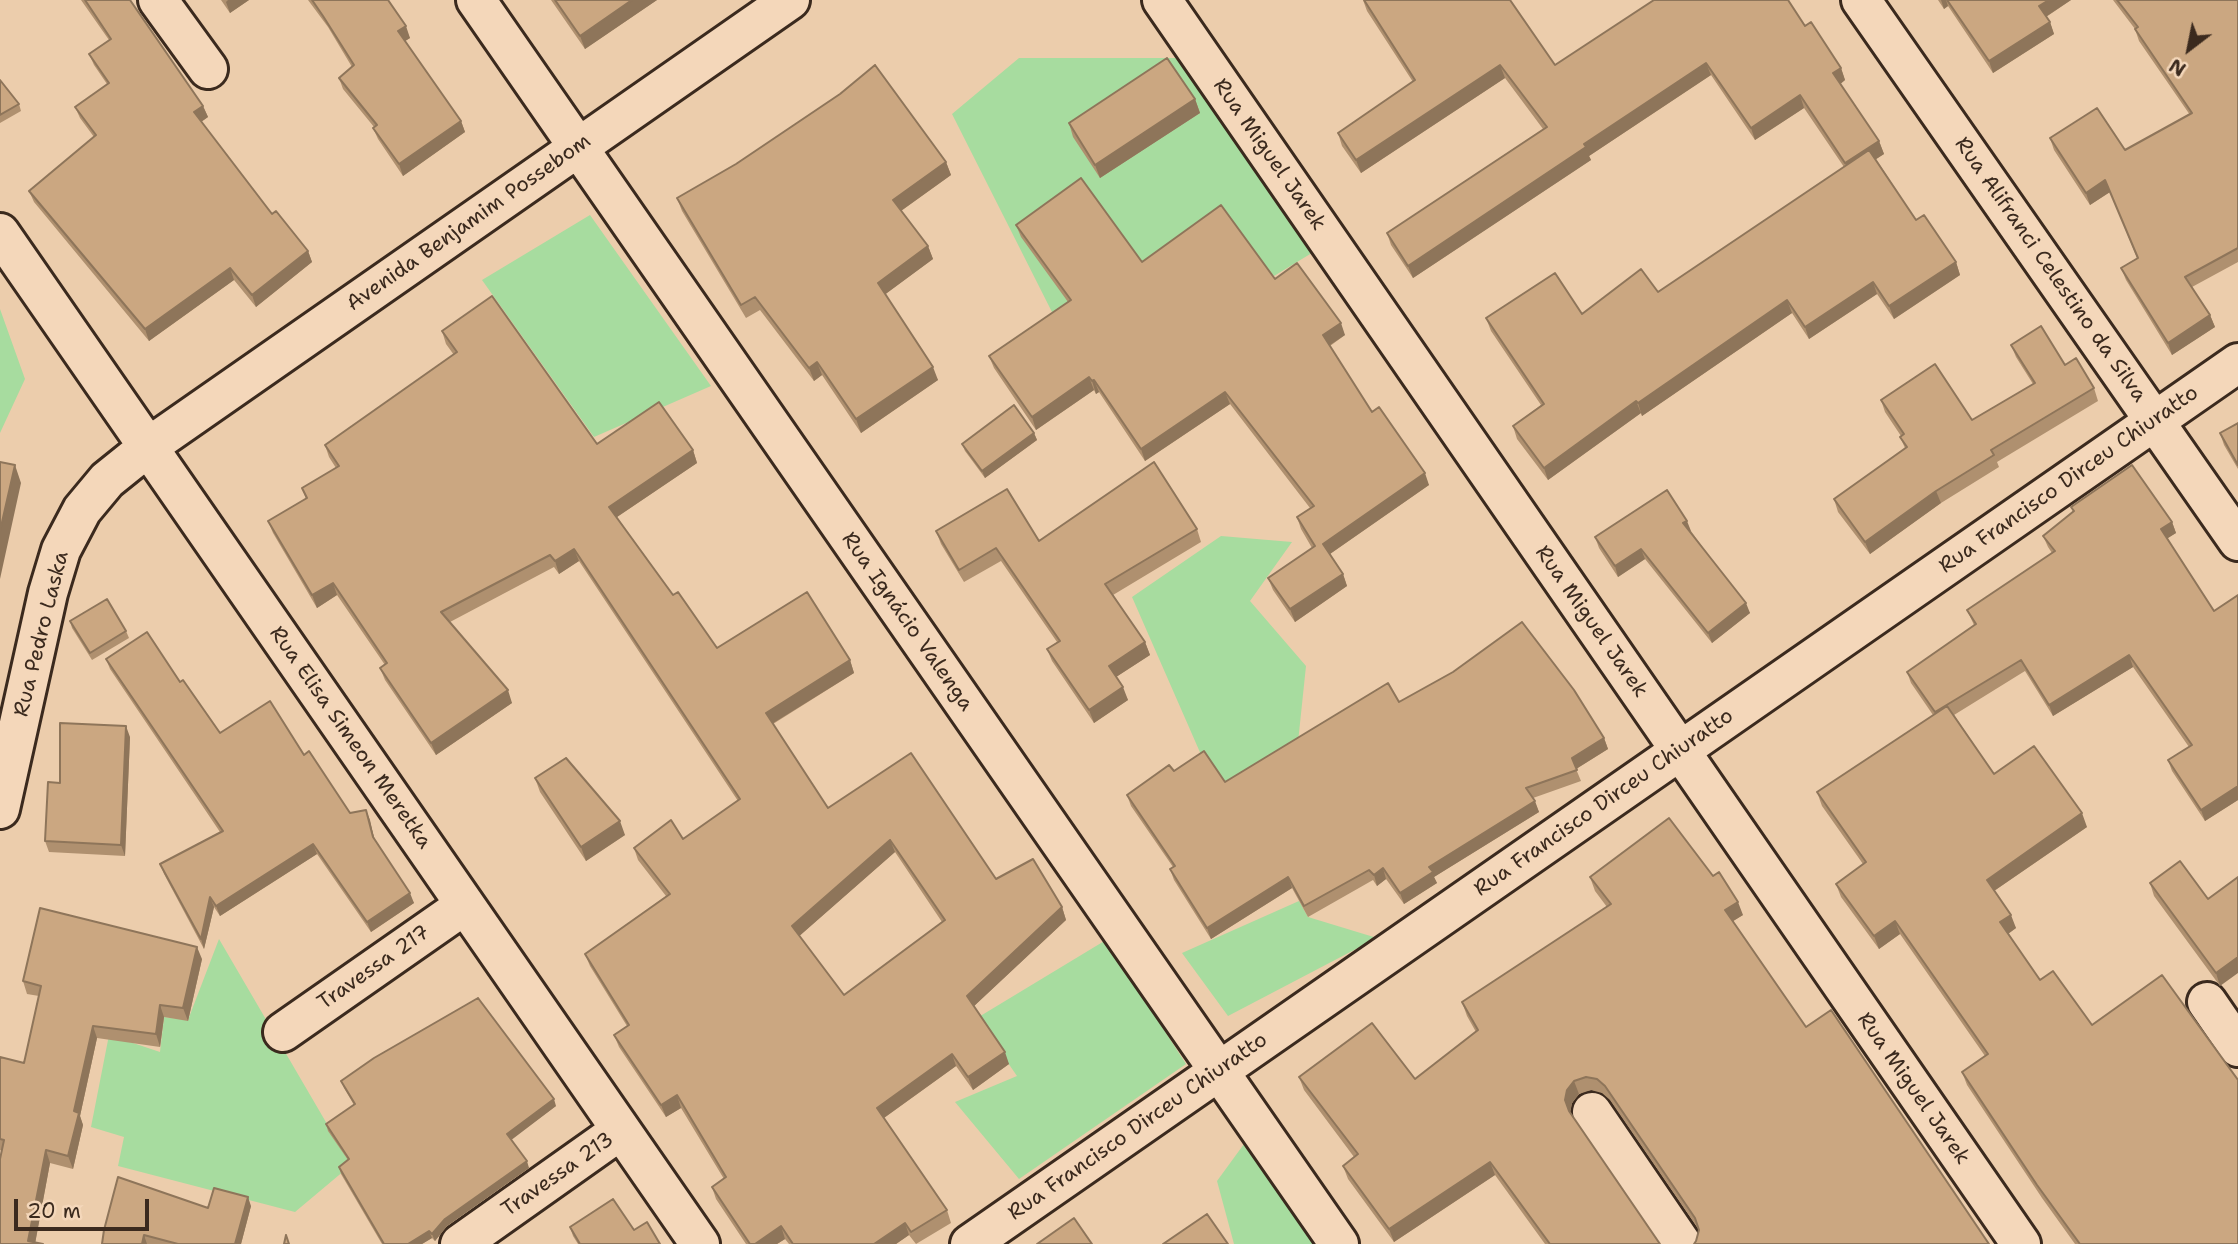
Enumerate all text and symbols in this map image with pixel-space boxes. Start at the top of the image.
north arrow [2154,14,2224,84]
text: N [2165,53,2191,82]
street label: Rua Miguel Jarek [1207,74,1331,236]
street label: Avenida Benjamim Possebom [342,129,596,317]
street label: Rua Alifranci Celestino da Silva [1949,133,2151,407]
street label: Rua Francisco Dirceu Chiuratto [1935,381,2203,579]
street label: Rua Ignácio Valenga [836,528,978,716]
street label: Rua Miguel Jarek [1529,541,1653,703]
street label: Rua Pedro Laska [9,549,75,719]
street label: Rua Elisa Simeon Meretka [263,622,437,854]
street label: Rua Francisco Dirceu Chiuratto [1470,704,1738,902]
street label: Travessa 217 [313,920,435,1016]
street label: Rua Miguel Jarek [1851,1008,1975,1170]
street label: Rua Francisco Dirceu Chiuratto [1004,1028,1272,1226]
street label: Travessa 213 [497,1127,619,1223]
scale bar [18,1184,152,1228]
text: 20 m [27,1197,81,1225]

